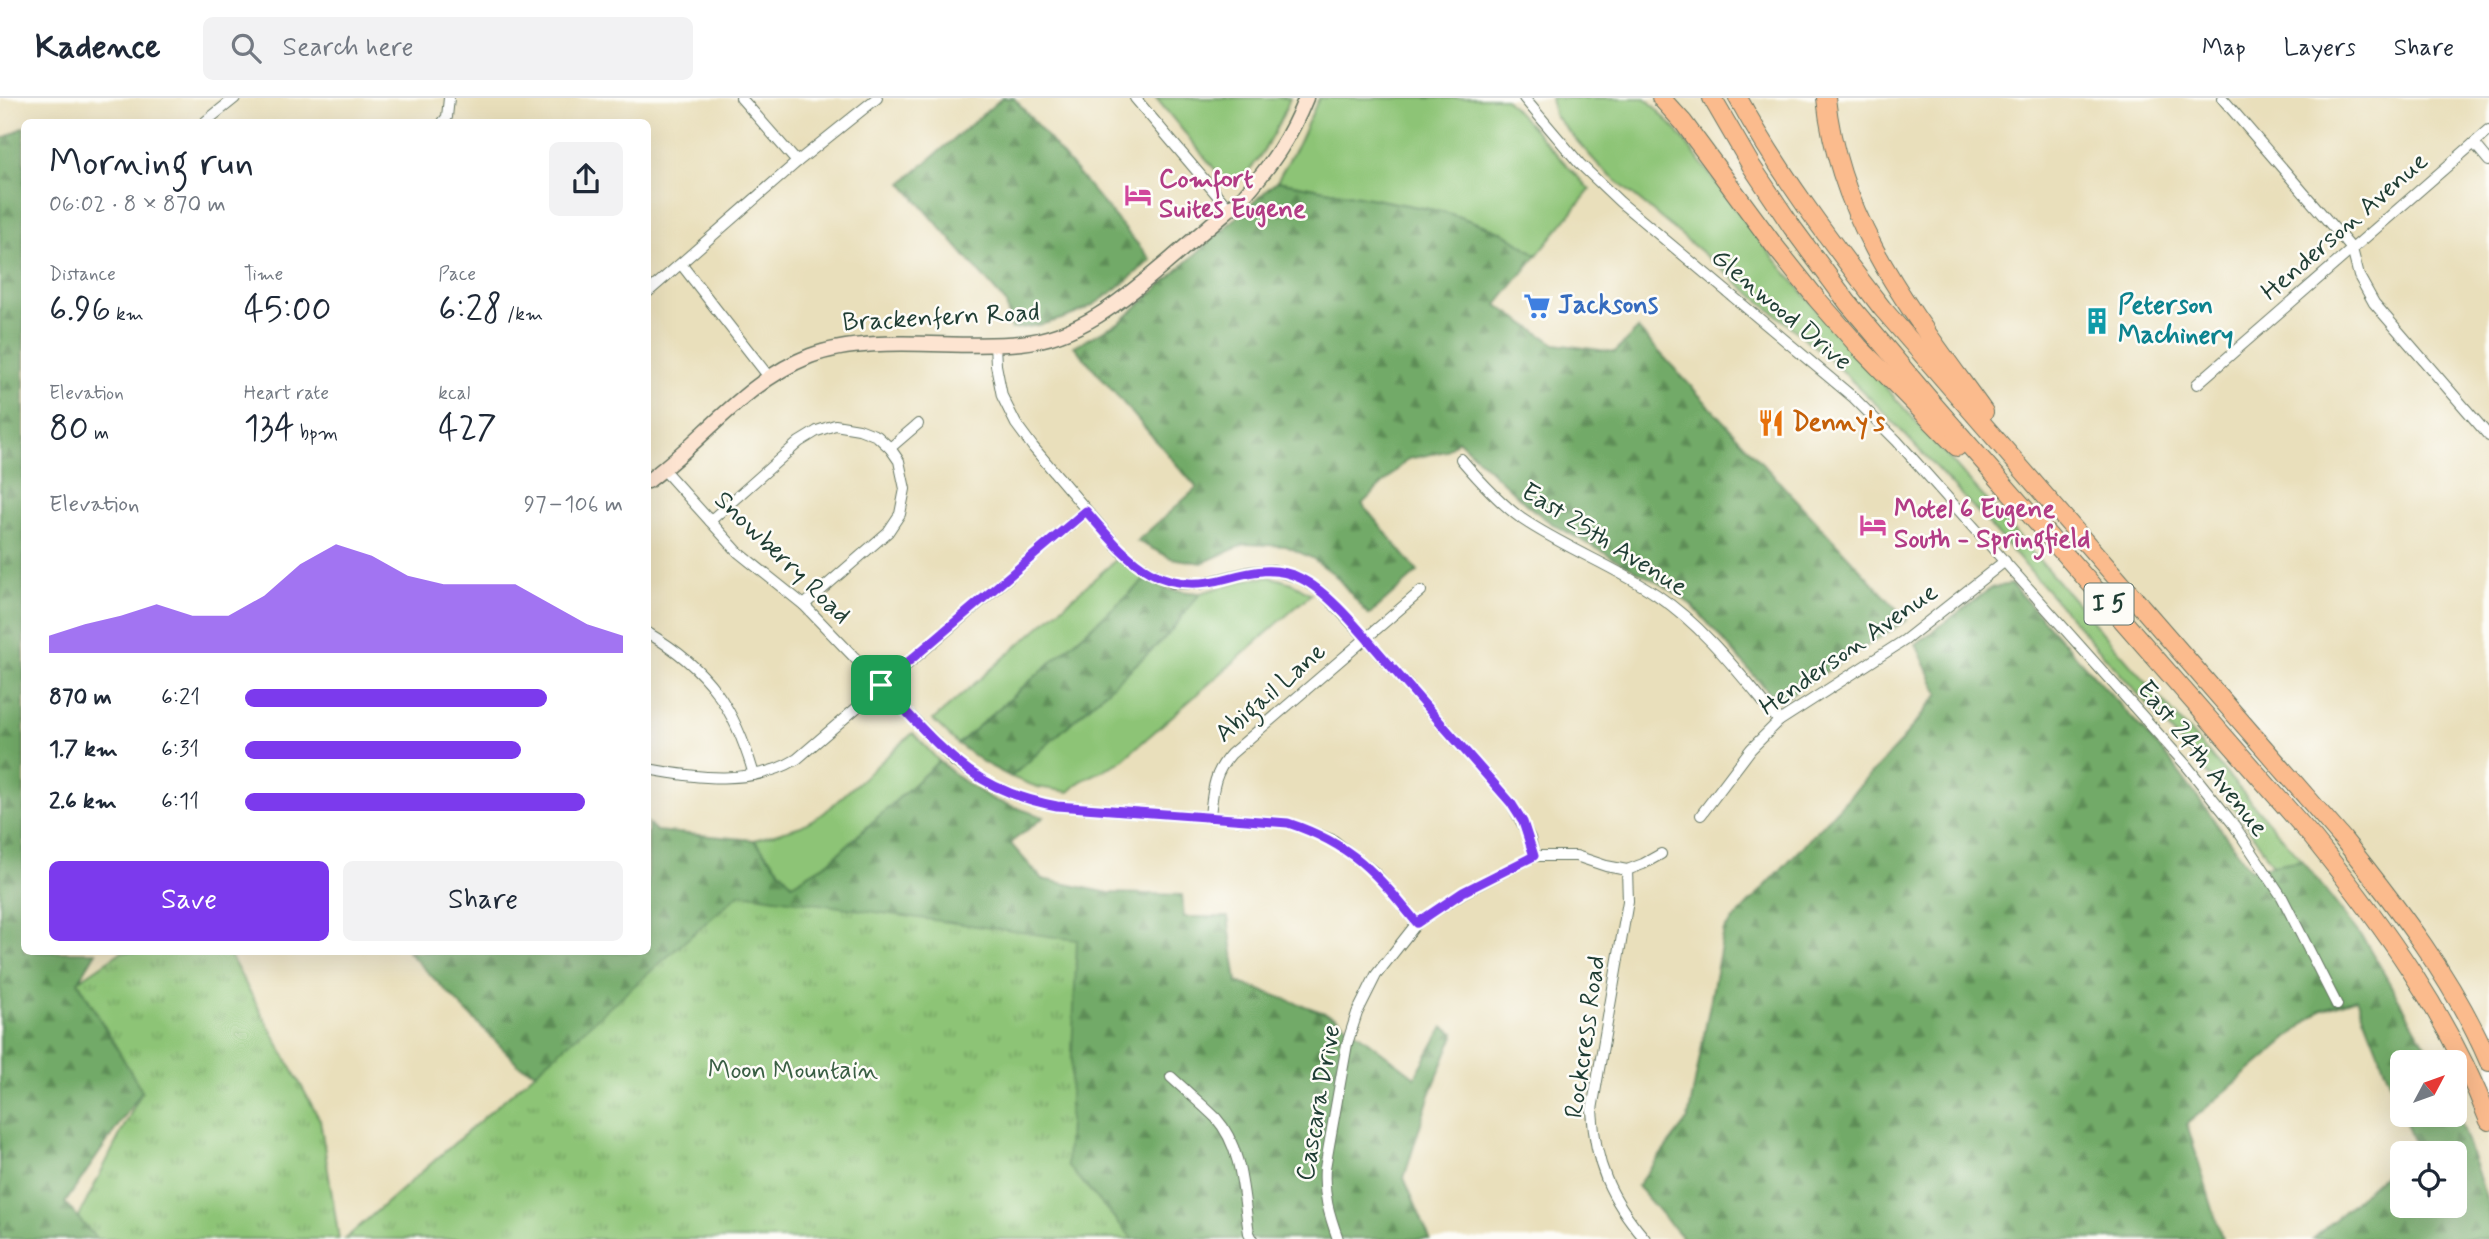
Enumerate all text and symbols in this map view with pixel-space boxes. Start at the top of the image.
search box [203,17,693,80]
text: Kadence [35,26,161,70]
icon: search [227,29,265,67]
text: Search here [283,31,413,65]
text: Map [2202,33,2246,64]
text: Layers [2284,33,2356,64]
text: Share [2394,33,2454,64]
text: Morning run [49,139,254,188]
button: share [549,142,623,216]
street label: Henderson Avenue [2254,145,2436,309]
place label: Comfort Suites Eugene [1159,163,1306,228]
hotel icon: Comfort Suites Eugene [1123,180,1153,210]
text: 06:02 · 8 × 870 m [49,190,226,220]
street label: Glenwood Drive [1703,241,1859,379]
text: Distance [49,262,116,287]
text: Time [244,262,283,287]
text: Pace [438,262,476,287]
text: 6.96 [49,287,111,333]
text: 45:00 [244,287,332,333]
text: 6:28 [438,287,502,333]
place label: Jacksons [1558,289,1658,323]
place label: Peterson Machinery [2118,289,2233,353]
supermarket icon: Jacksons [1522,291,1552,321]
street label: Brackenfern Road [841,296,1041,340]
text: km [111,302,144,327]
text: /km [502,302,543,327]
building icon: Peterson Machinery [2082,306,2112,336]
text: Elevation [49,381,124,406]
text: Heart rate [244,381,329,406]
text: kcal [438,381,470,406]
text: 80 [49,406,89,452]
text: 134 [244,406,295,452]
text: 427 [438,406,497,452]
place label: Denny's [1792,406,1886,440]
restaurant icon: Denny's [1756,408,1786,438]
text: m [89,421,109,446]
text: bpm [295,421,338,446]
street label: East 25th Avenue [1514,475,1694,605]
street label: Snowberry Road [706,484,858,632]
text: Elevation [49,490,140,520]
text: 97–106 m [524,490,623,520]
place label: Motel 6 Eugene South - Springfield [1894,493,2090,560]
hotel icon: Motel 6 Eugene South - Springfield [1858,510,1888,540]
street label: Henderson Avenue [1753,576,1945,724]
road number: I 5 [2084,584,2134,624]
street label: Abigail Lane [1208,635,1336,753]
pin [851,655,911,715]
icon: arrive [862,666,900,704]
street label: East 24th Avenue [2128,674,2276,844]
text: 870 m [49,683,112,713]
text: 6:21 [161,683,200,713]
text: 1.7 km [49,735,118,765]
text: 6:31 [161,735,199,765]
text: 2.6 km [49,787,117,817]
text: 6:11 [161,787,199,817]
button: Save [49,861,329,941]
button: Share [343,861,623,941]
street label: Rockcress Road [1558,954,1614,1120]
street label: Cascara Drive [1289,1022,1349,1184]
north arrow [2390,1050,2468,1127]
map controls [2390,1050,2467,1218]
park label: Moon Mountain [708,1054,878,1088]
button: locate [2390,1141,2467,1218]

